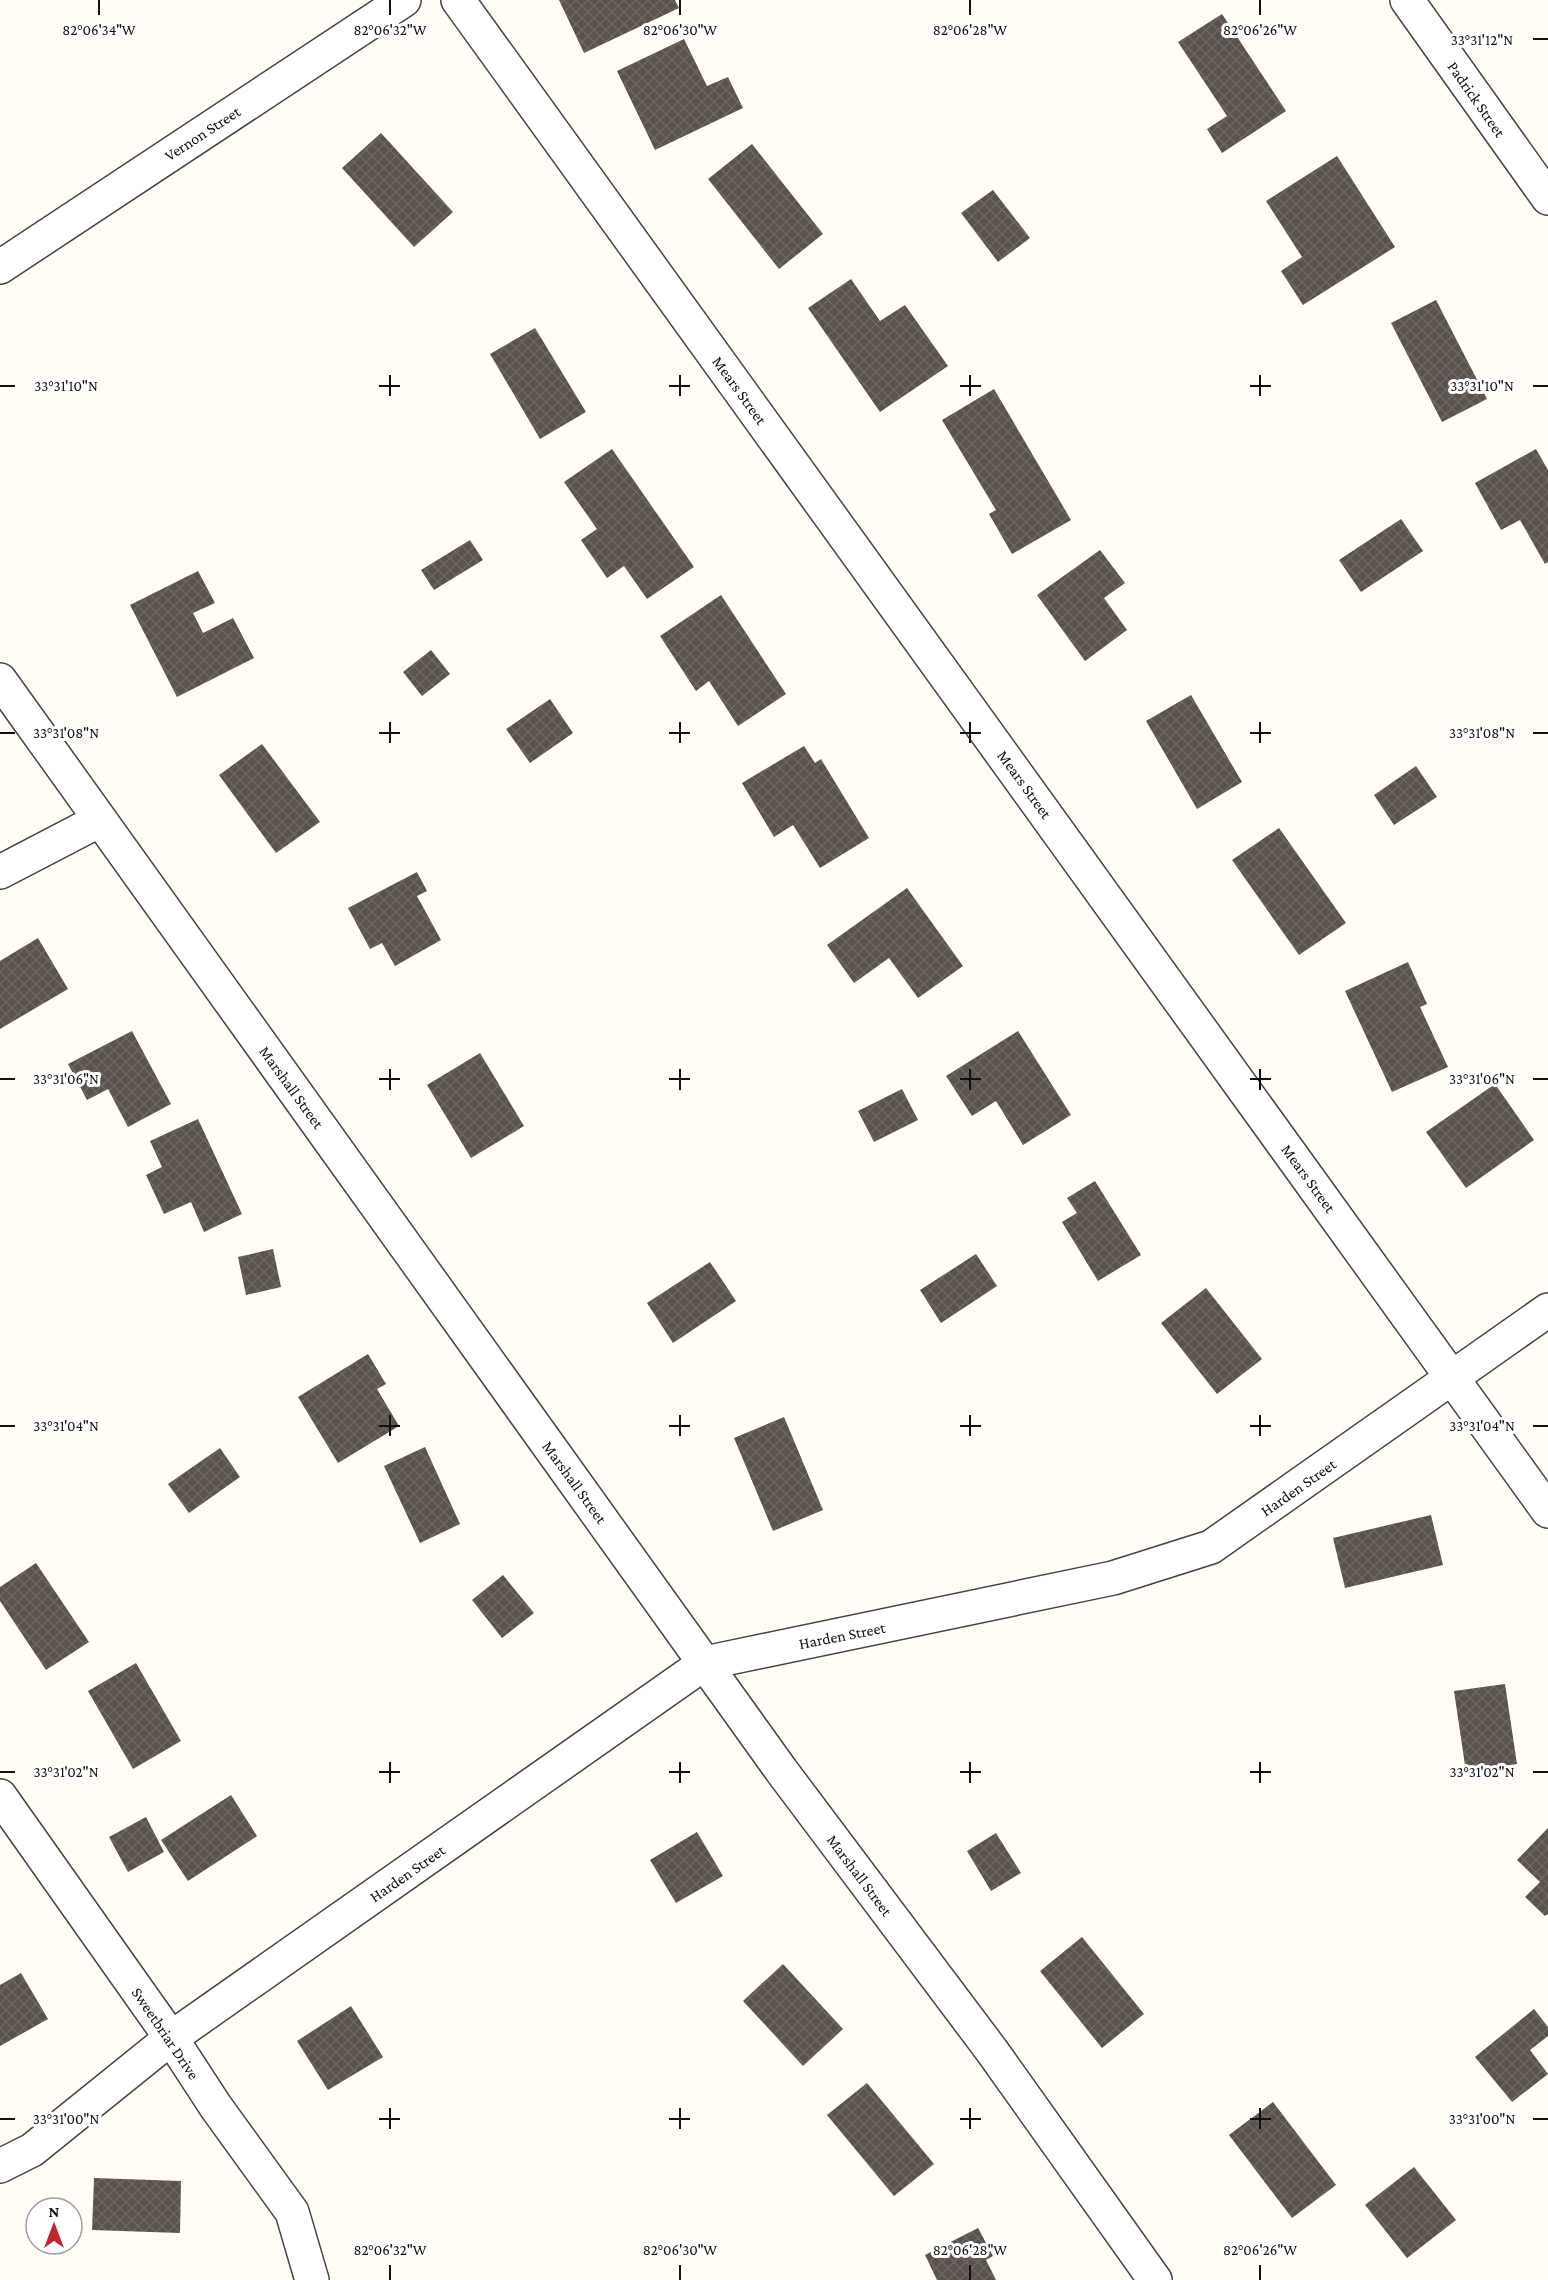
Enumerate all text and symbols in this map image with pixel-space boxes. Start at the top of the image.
text: 82°06'34"W [62,22,136,38]
text: 82°06'32"W [354,22,427,38]
text: 82°06'30"W [643,22,717,38]
text: 82°06'28"W [933,22,1007,38]
text: 82°06'26"W [1223,22,1297,38]
text: 33°31'12"N [1451,32,1513,48]
street label: Padrick Street [1444,58,1509,141]
street label: Vernon Street [161,102,244,164]
street label: Mears Street [709,353,770,428]
text: 33°31'10"N [34,378,98,394]
text: 33°31'10"N [1450,378,1514,394]
text: 33°31'08"N [33,725,99,741]
text: 33°31'08"N [1449,725,1515,741]
street label: Mears Street [994,747,1055,822]
street label: Marshall Street [256,1043,328,1132]
text: 33°31'06"N [33,1071,99,1087]
text: 33°31'06"N [1449,1071,1515,1087]
street label: Mears Street [1278,1141,1339,1216]
text: 33°31'04"N [33,1418,99,1434]
text: 33°31'04"N [1449,1418,1515,1434]
street label: Marshall Street [539,1438,611,1527]
street label: Harden Street [1257,1455,1340,1520]
street label: Harden Street [797,1619,887,1652]
text: 33°31'02"N [33,1764,99,1780]
text: 33°31'02"N [1449,1764,1515,1780]
street label: Marshall Street [823,1831,896,1920]
street label: Harden Street [366,1841,449,1906]
street label: Sweetbriar Drive [129,1984,203,2082]
text: 33°31'00"N [33,2111,99,2127]
text: 33°31'00"N [1449,2111,1515,2127]
north arrow [24,2196,84,2256]
text: N [49,2203,60,2220]
text: 82°06'32"W [354,2242,427,2258]
text: 82°06'30"W [643,2242,717,2258]
text: 82°06'28"W [933,2242,1007,2258]
text: 82°06'26"W [1223,2242,1297,2258]

